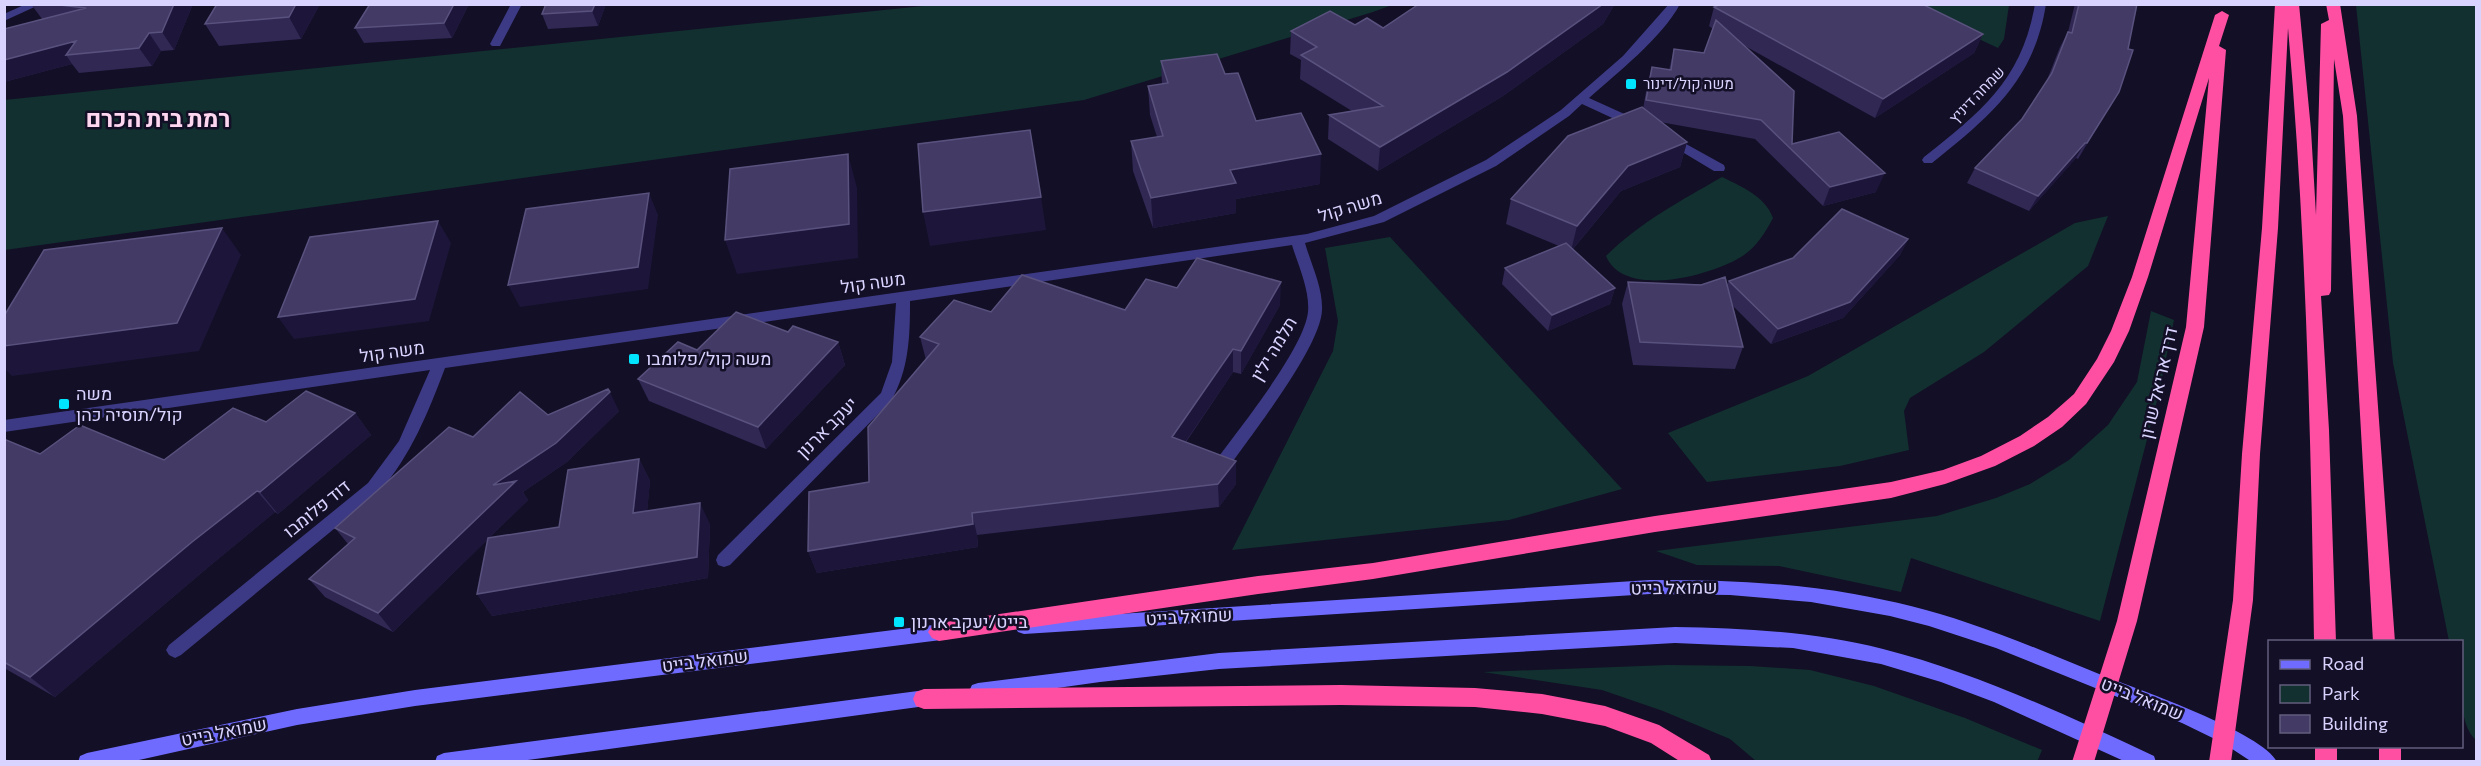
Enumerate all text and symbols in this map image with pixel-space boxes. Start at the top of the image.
street label: שמחה דיניץ [1945,62,2008,127]
place label: משה קול/דינור [1643,74,1734,92]
marker: משה קול/דינור [1624,77,1638,91]
district label: רמת בית הכרם [86,103,230,132]
street label: משה קול [1315,186,1384,226]
street label: משה קול [839,267,907,297]
street label: תלמה ילין [1245,312,1301,385]
street label: דרך אריאל שרון [2134,325,2182,441]
street label: משה קול [358,336,426,366]
place label: משה קול/פלומבו [646,347,772,369]
marker: משה קול/פלומבו [627,352,641,366]
place label: משה קול/תוסיה כהן [76,382,183,425]
street label: יעקב ארנון [791,392,861,462]
marker: משה קול/תוסיה כהן [57,397,71,411]
street label: דוד פלומבו [279,475,354,542]
street label: שמואל בייט [1630,575,1718,599]
street label: שמואל בייט [1145,603,1233,629]
place label: בייט/יעקב ארנון [911,610,1028,632]
marker: בייט/יעקב ארנון [892,615,906,629]
legend [2268,640,2463,748]
street label: שמואל בייט [661,644,749,676]
text: Road [2322,652,2364,674]
street label: שמואל בייט [2098,672,2187,725]
text: Park [2322,682,2360,704]
street label: שמואל בייט [179,712,268,750]
text: Building [2322,712,2388,734]

